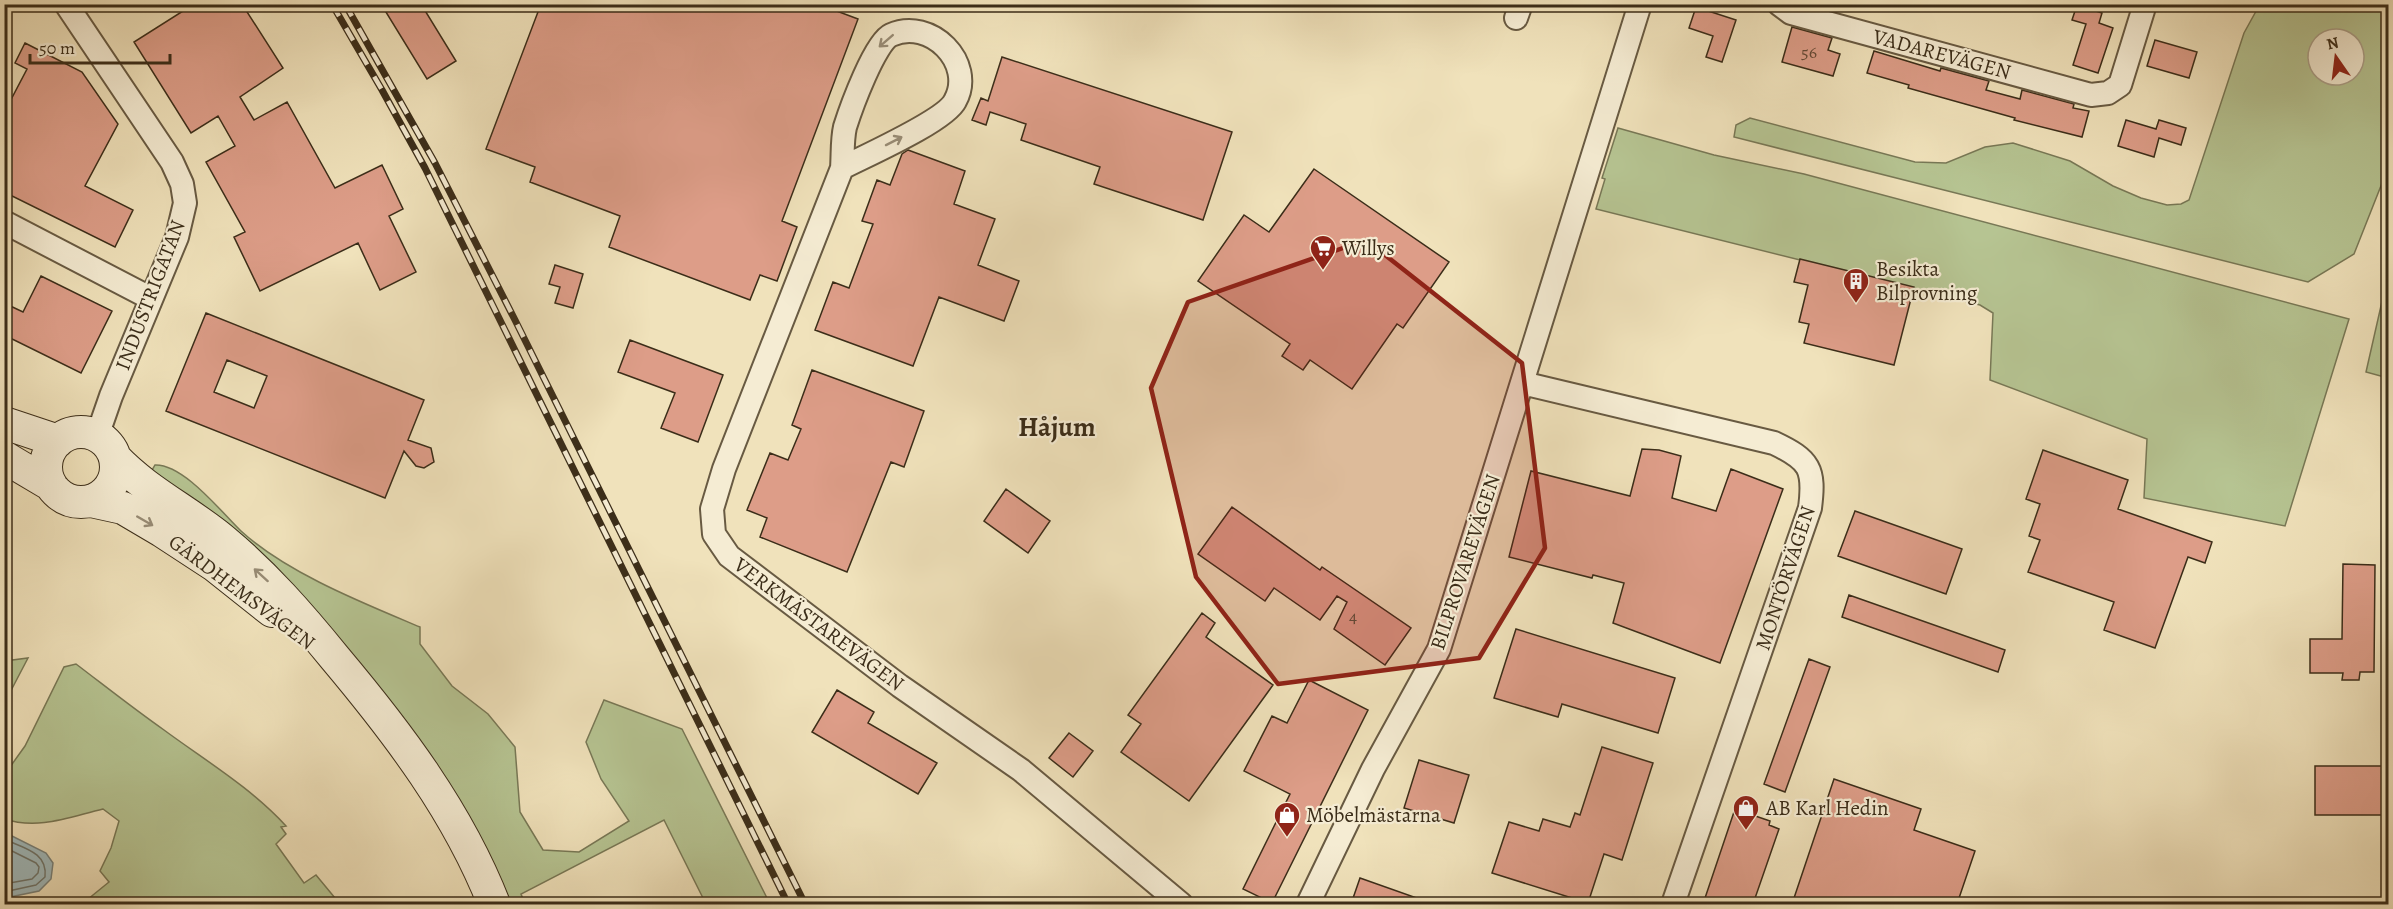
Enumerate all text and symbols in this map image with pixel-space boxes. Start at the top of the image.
street label: VADAREVÄGEN [1869,22,2014,86]
scale bar [30,27,170,65]
north arrow [2306,27,2366,87]
text: N [2324,31,2341,55]
one-way arrow [879,34,894,48]
text: 50 m [39,36,75,60]
house number: 56 [1801,40,1817,64]
one-way arrow [885,135,902,147]
street label: INDUSTRIGATAN [108,216,192,374]
supermarket icon: Willys [1308,233,1338,271]
place label: Willys [1341,234,1395,262]
place label: Besikta Bilprovning [1876,255,1978,307]
building icon: Besikta Bilprovning [1841,266,1871,304]
district label: Håjum [1018,409,1096,445]
street label: BILPROVAREVÄGEN [1423,470,1507,654]
street label: MONTÖRVÄGEN [1748,502,1822,654]
one-way arrow [136,515,153,527]
street label: GÄRDHEMSVÄGEN [163,528,321,656]
street label: VERKMÄSTAREVÄGEN [727,550,910,697]
one-way arrow [254,568,269,582]
house number: 4 [1349,604,1357,628]
shop icon: AB Karl Hedin [1731,793,1761,831]
place label: AB Karl Hedin [1765,794,1889,822]
shop icon: Möbelmästarna [1272,800,1302,838]
place label: Möbelmästarna [1306,801,1441,829]

